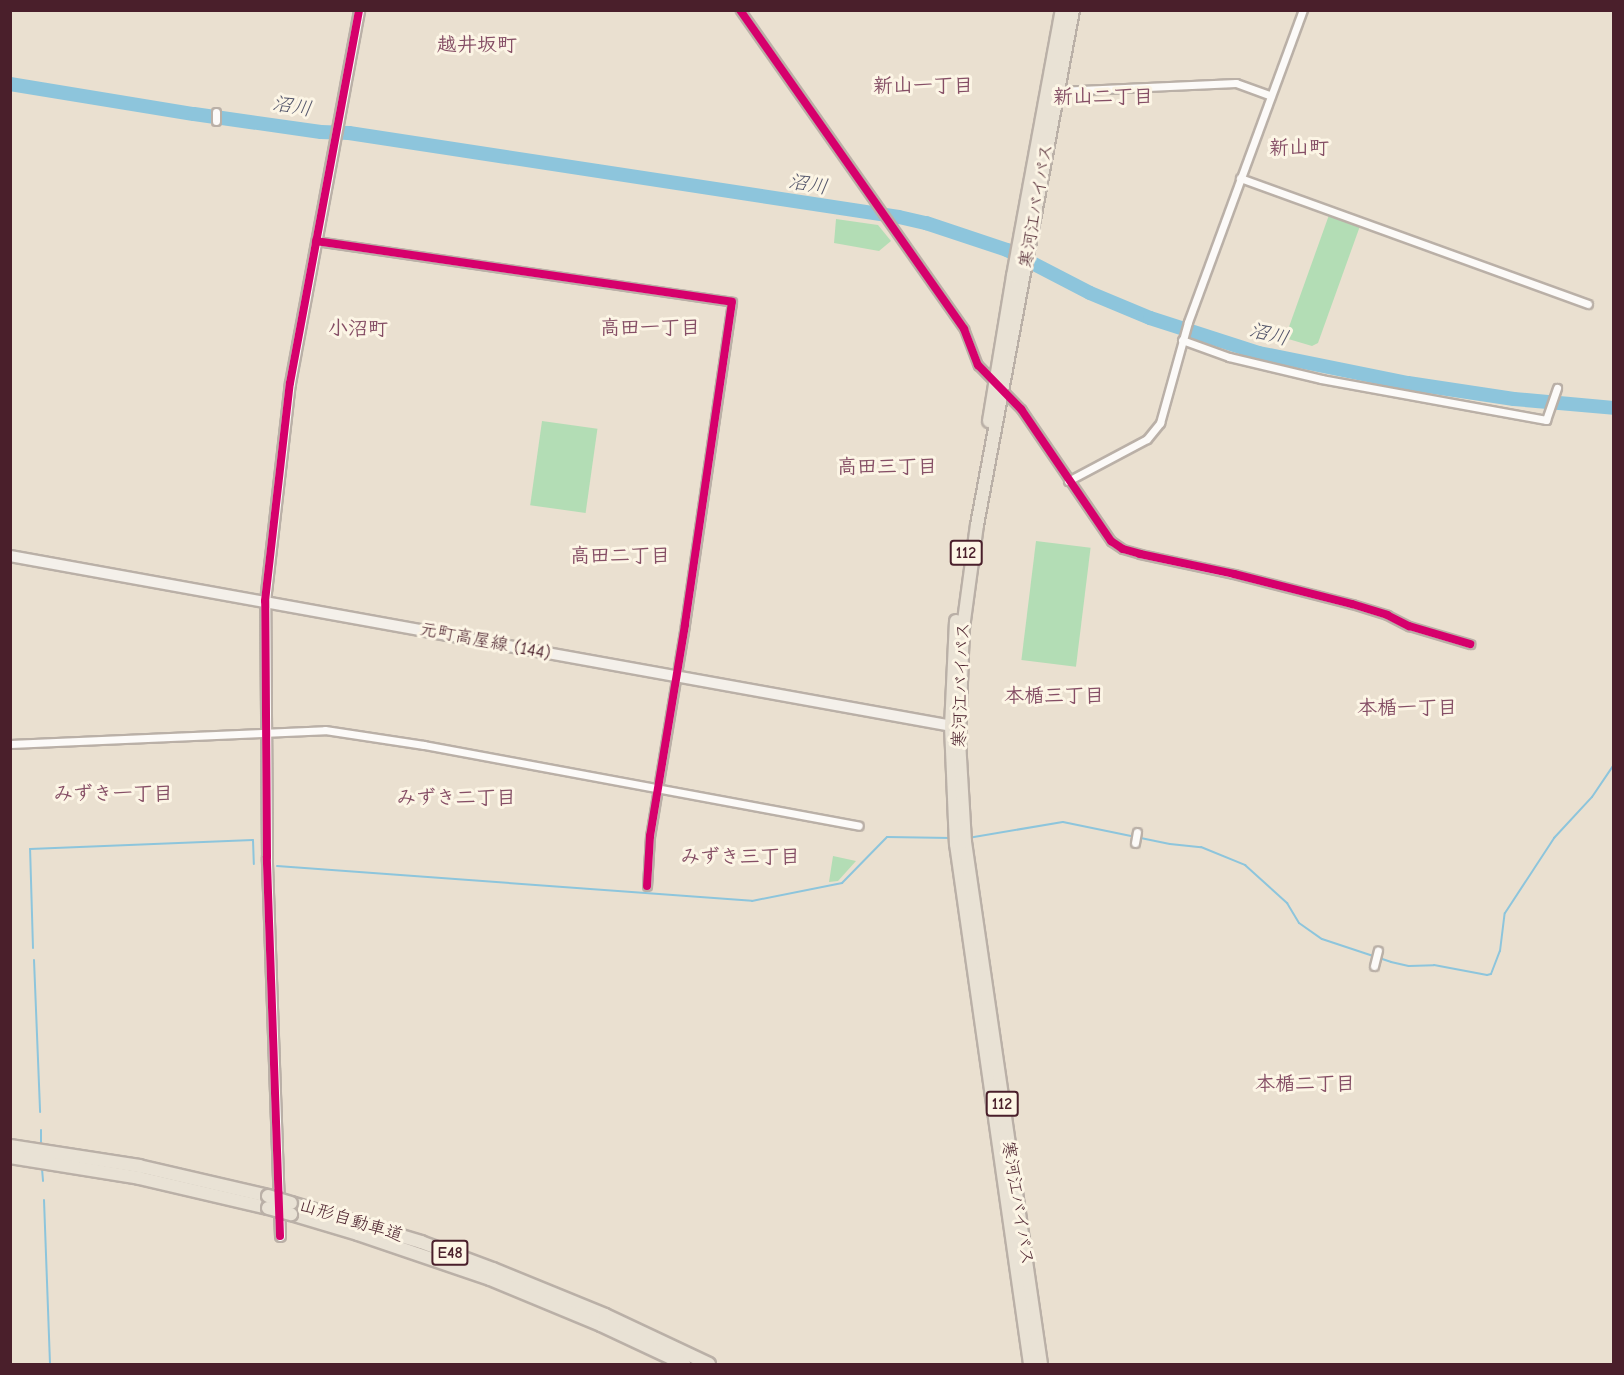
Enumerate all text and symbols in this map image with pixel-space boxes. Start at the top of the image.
district label: 越井坂町 [437,32,517,56]
district label: 新山一丁目 [873,73,973,97]
district label: 新山二丁目 [1053,84,1153,108]
water label: 沼川 [270,91,314,121]
district label: 新山町 [1269,135,1329,159]
street label: 寒河江バイパス [1015,142,1059,270]
water label: 沼川 [786,169,830,199]
district label: 高田一丁目 [600,315,700,339]
district label: 小沼町 [328,316,388,340]
water label: 沼川 [1247,318,1291,350]
district label: 高田三丁目 [837,454,937,478]
road number: 112 [950,540,982,566]
district label: 高田二丁目 [570,543,670,567]
street label: 元町高屋線 (144) [418,619,552,665]
street label: 寒河江バイパス [949,622,975,748]
district label: 本楯三丁目 [1004,683,1104,707]
district label: 本楯一丁目 [1357,695,1457,719]
district label: みずき一丁目 [53,781,173,805]
district label: みずき二丁目 [396,785,516,809]
district label: みずき三丁目 [680,844,800,868]
district label: 本楯二丁目 [1255,1071,1355,1095]
road number: 112 [986,1091,1018,1117]
street label: 寒河江バイパス [996,1139,1038,1267]
street label: 山形自動車道 [296,1195,406,1247]
road number: E48 [430,1240,470,1266]

